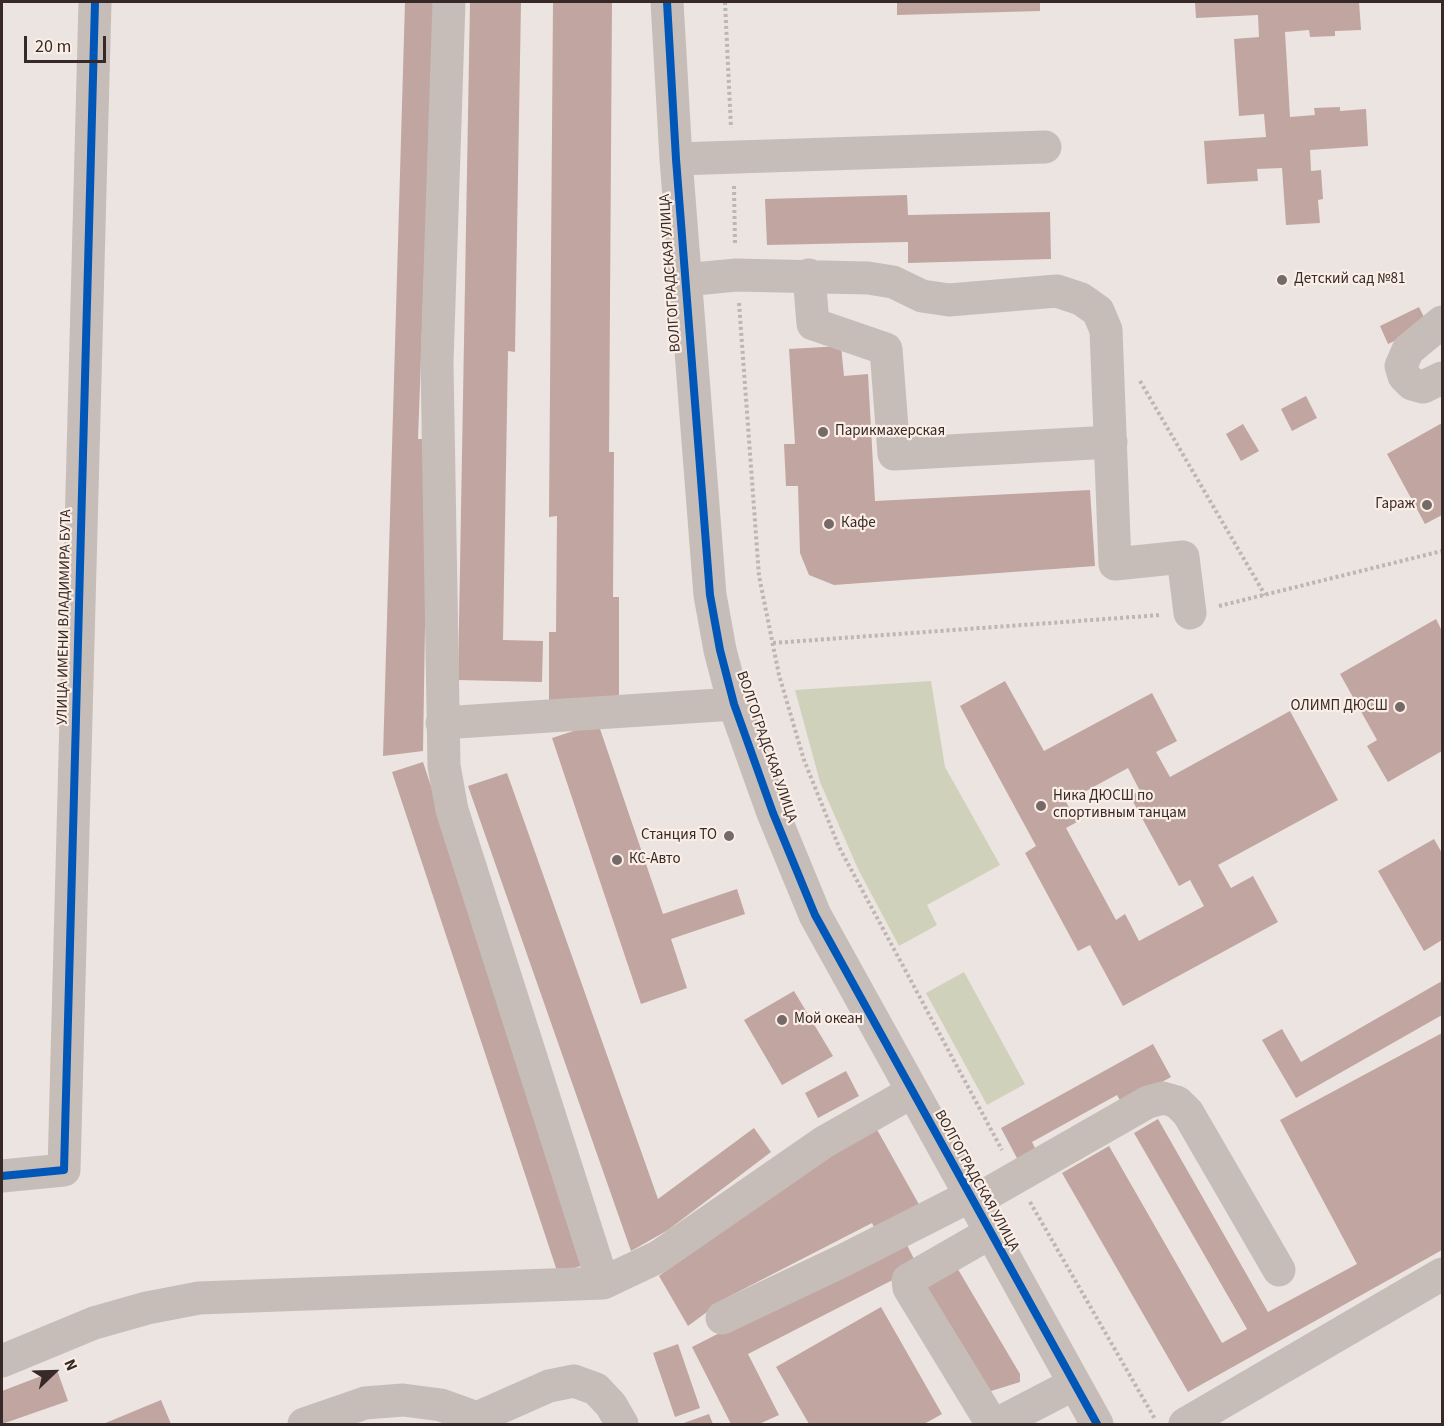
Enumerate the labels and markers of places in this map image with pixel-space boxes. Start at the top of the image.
place label: Детский сад №81 [1294,271,1405,289]
marker: Детский сад №81 [1275,273,1289,287]
place label: Парикмахерская [835,423,945,441]
marker: Парикмахерская [816,425,830,439]
place label: Гараж [1375,496,1415,514]
marker: Гараж [1420,498,1434,512]
place label: Кафе [841,515,876,533]
marker: Кафе [822,517,836,531]
place label: ОЛИМП ДЮСШ [1291,698,1388,716]
marker: ОЛИМП ДЮСШ [1393,700,1407,714]
place label: Ника ДЮСШ по спортивным танцам [1053,788,1186,823]
marker: Ника ДЮСШ по спортивным танцам [1034,799,1048,813]
place label: Станция ТО [641,827,717,845]
marker: Станция ТО [722,829,736,843]
place label: КС-Авто [629,851,681,869]
marker: КС-Авто [610,853,624,867]
place label: Мой океан [794,1011,863,1029]
marker: Мой океан [775,1013,789,1027]

